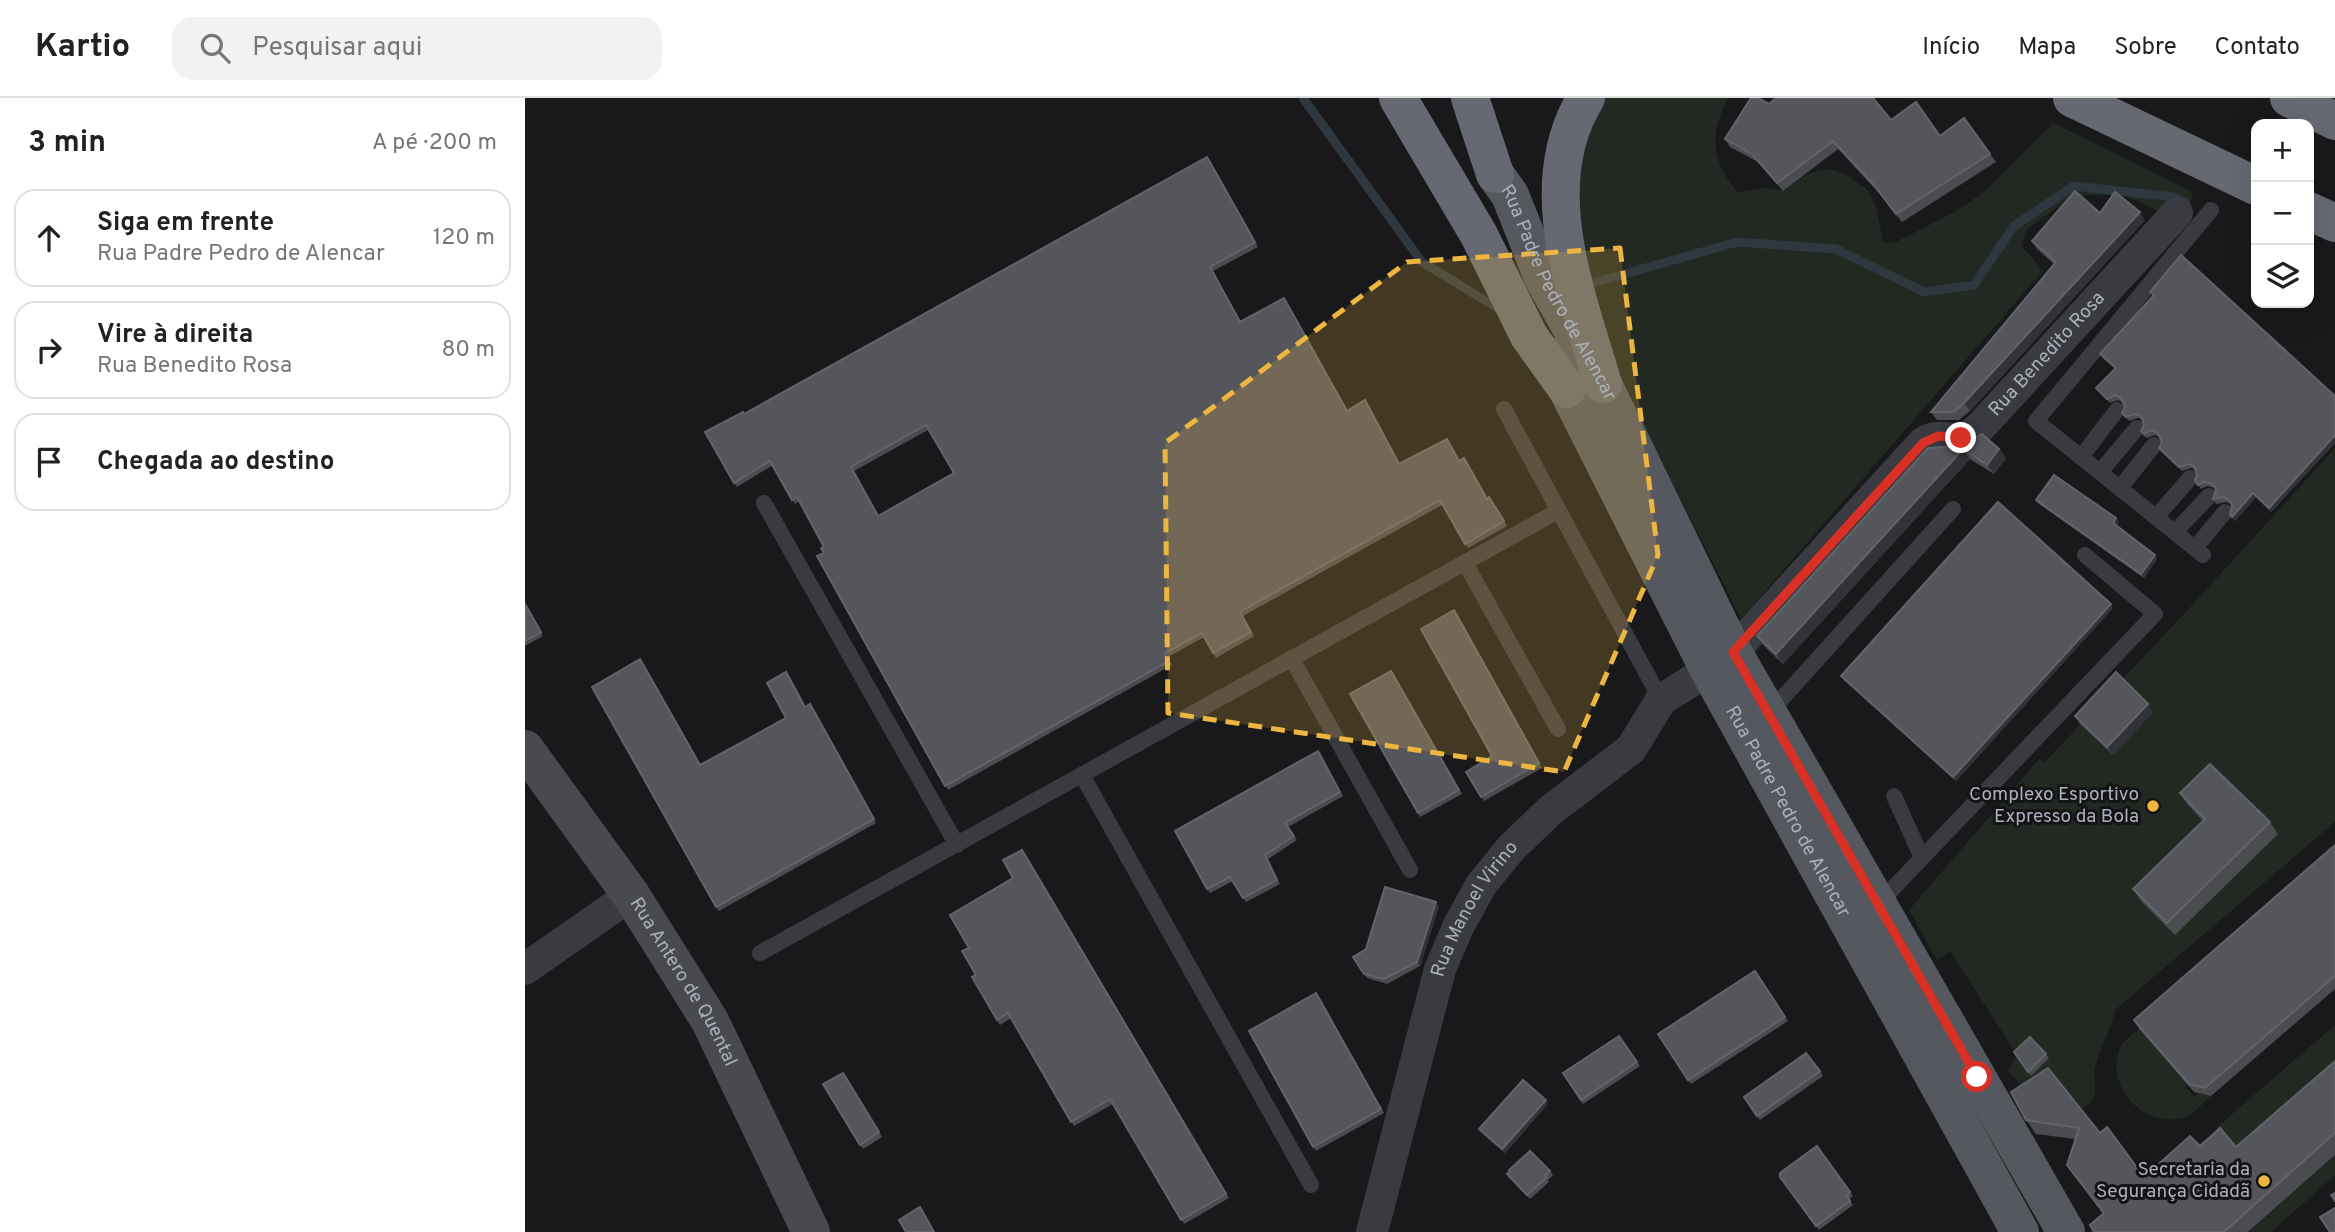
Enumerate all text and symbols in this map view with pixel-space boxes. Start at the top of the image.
search box [172,17,662,80]
text: Kartio [35,27,130,69]
icon: search [196,29,234,67]
text: Pesquisar aqui [252,32,422,65]
text: Início [1922,33,1980,63]
text: Mapa [2018,33,2076,63]
text: Sobre [2114,33,2177,63]
text: Contato [2215,33,2300,63]
map controls [2251,119,2314,308]
button: + [2251,119,2314,182]
text: 3 min [28,125,106,162]
text: A pé · 200 m [372,129,497,158]
street label: Rua Padre Pedro de Alencar [1495,180,1622,405]
button: − [2251,182,2314,245]
text: Siga em frente [97,207,274,240]
icon: ahead [30,219,68,257]
text: 120 m [433,224,495,253]
text: Rua Padre Pedro de Alencar [97,240,385,269]
button: layers [2251,245,2314,308]
street label: Rua Benedito Rosa [1984,287,2110,422]
text: Vire à direita [97,319,253,352]
icon: right [30,331,68,369]
text: 80 m [442,336,495,365]
text: Rua Benedito Rosa [97,352,292,381]
route end [1945,422,1976,453]
icon: arrive [30,443,68,481]
text: Chegada ao destino [97,446,334,479]
street label: Rua Padre Pedro de Alencar [1719,702,1856,922]
place label: Complexo Esportivo Expresso da Bola [1969,783,2139,829]
marker: Complexo Esportivo Expresso da Bola [2145,798,2161,814]
street label: Rua Manoel Virino [1426,836,1524,980]
street label: Rua Antero de Quental [624,893,742,1070]
route start [1961,1061,1992,1092]
place label: Secretaria da Segurança Cidadã [2096,1158,2250,1204]
marker: Secretaria da Segurança Cidadã [2256,1173,2272,1189]

